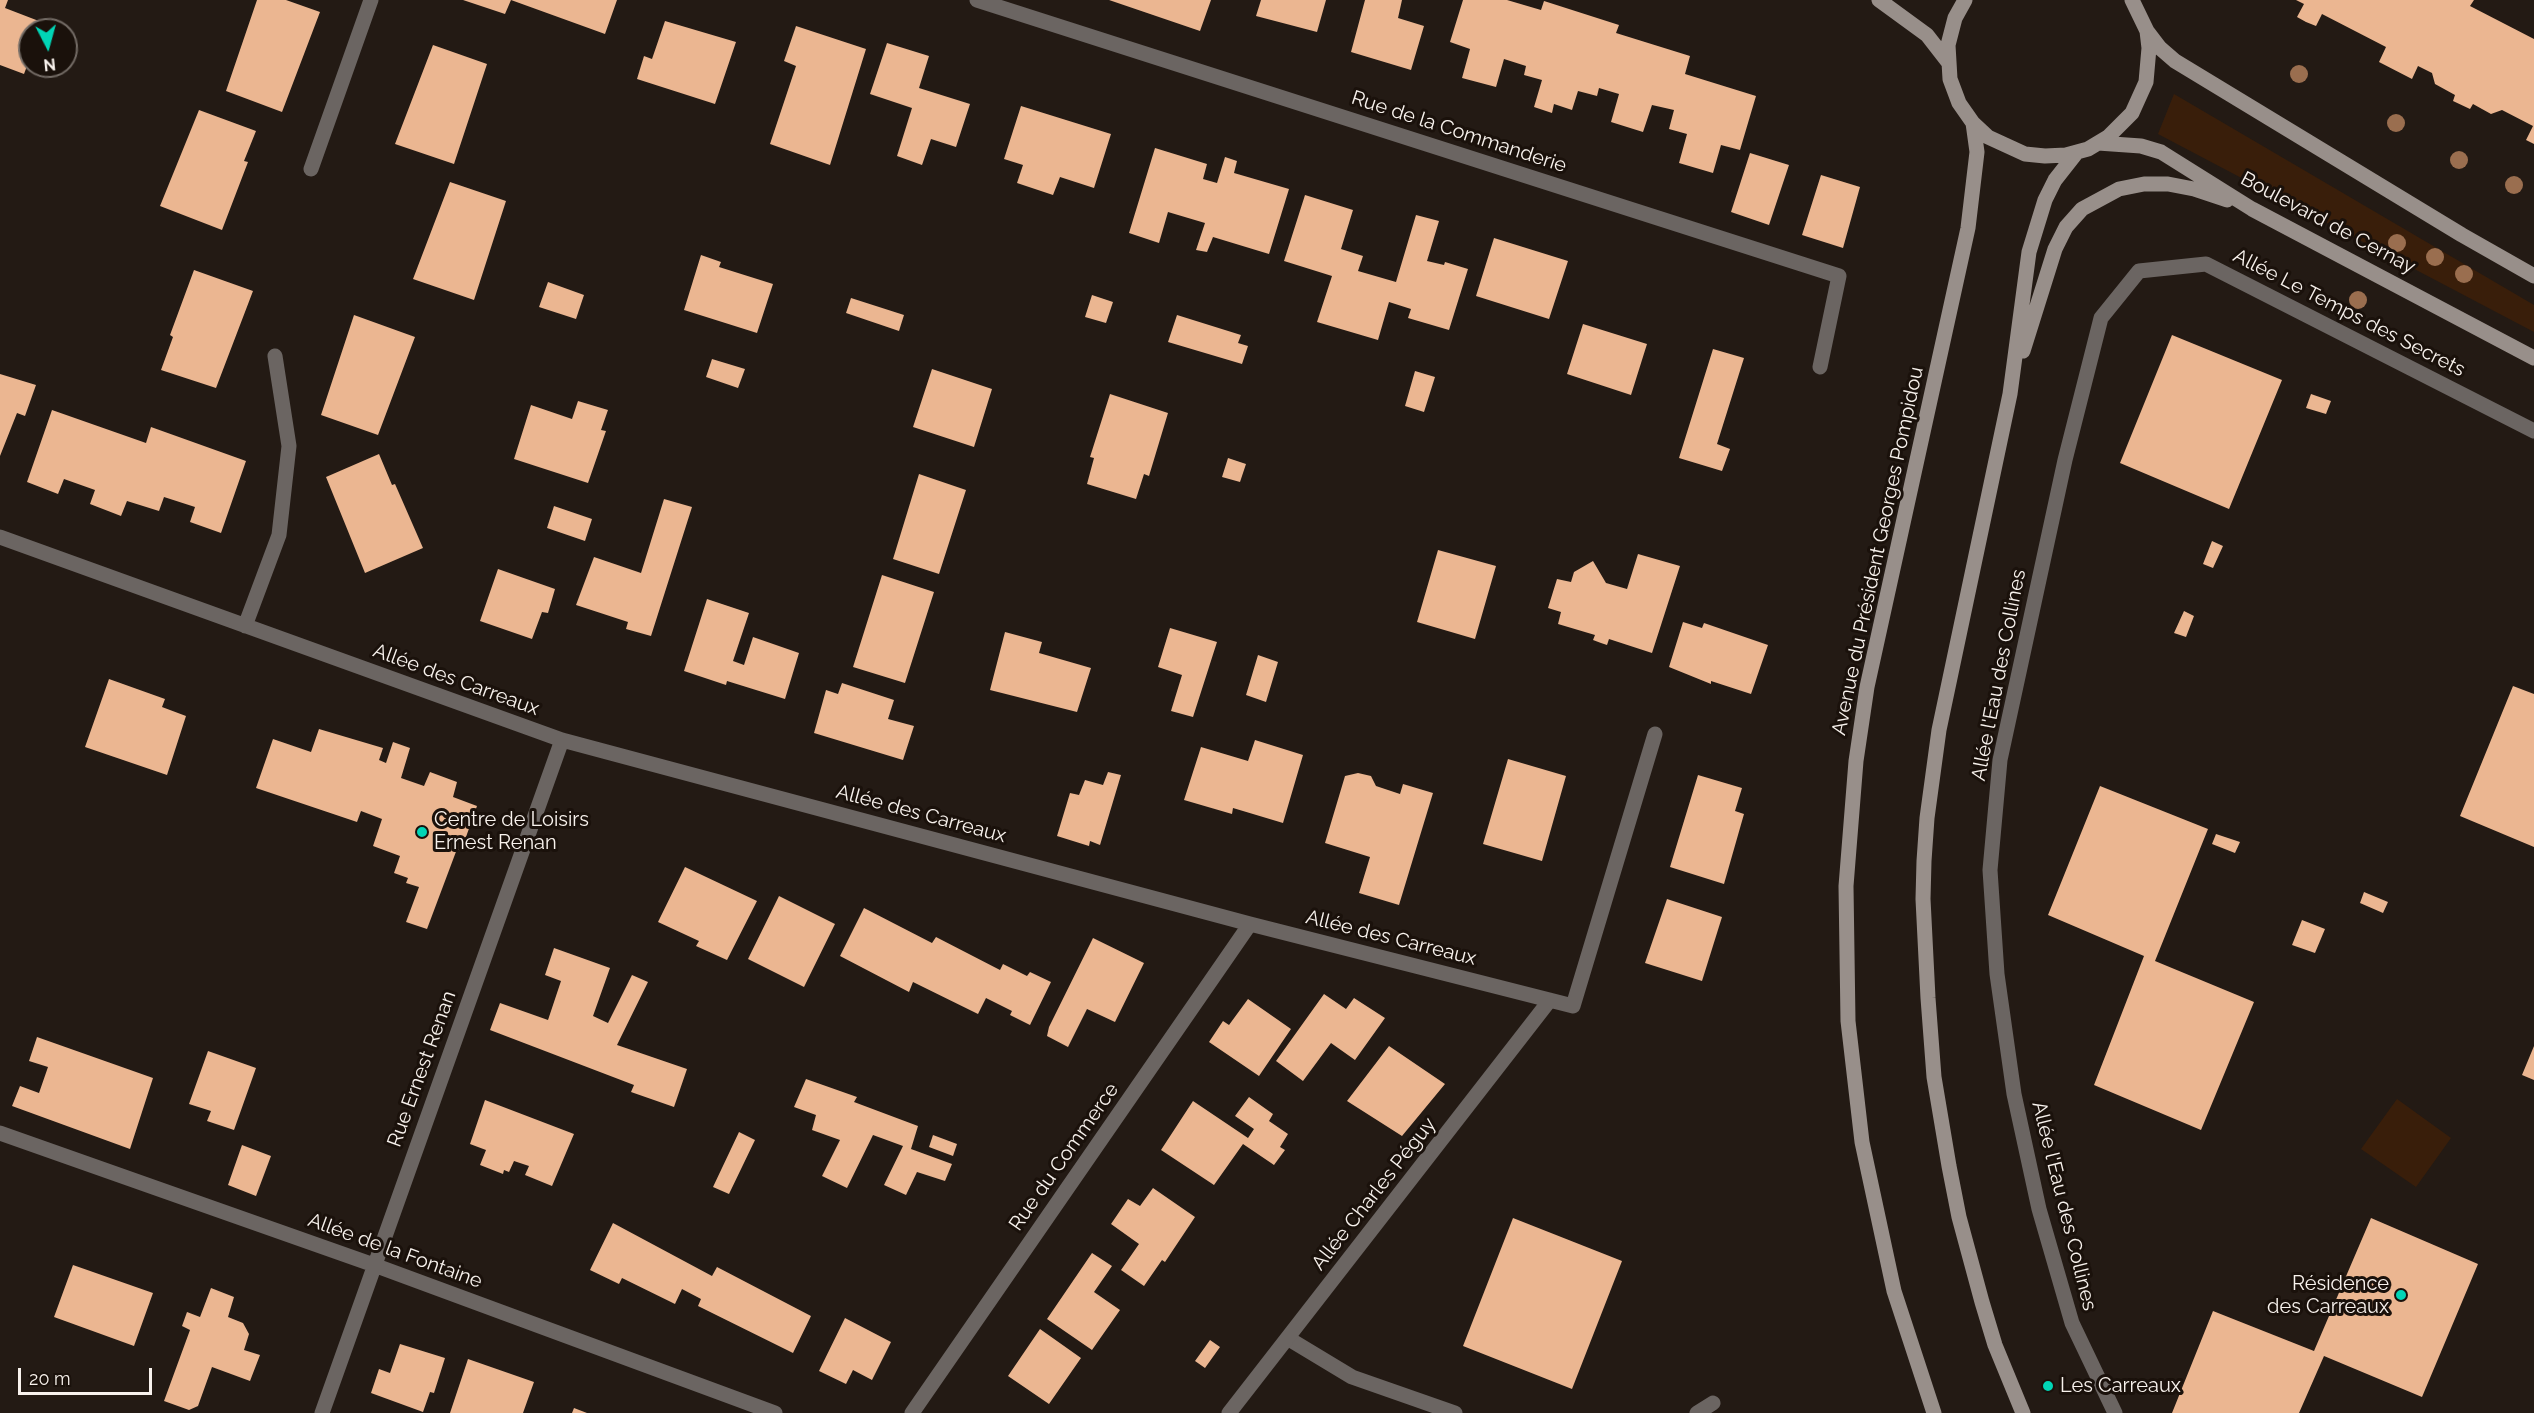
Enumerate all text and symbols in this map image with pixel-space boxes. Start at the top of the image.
north arrow [18,18,78,78]
text: N [43,54,57,74]
street label: Rue de la Commanderie [1348,86,1570,178]
street label: Boulevard de Cernay [2237,167,2419,279]
street label: Allée Le Temps des Secrets [2229,244,2469,382]
street label: Avenue du Président Georges Pompidou [1827,365,1929,737]
street label: Allée l'Eau des Collines [1967,567,2031,783]
street label: Allée des Carreaux [370,639,542,721]
street label: Allée des Carreaux [833,780,1009,848]
place label: Centre de Loisirs Ernest Renan [434,808,589,855]
marker: Centre de Loisirs Ernest Renan [415,825,429,839]
street label: Allée des Carreaux [1303,905,1479,971]
street label: Rue Ernest Renan [383,988,461,1150]
street label: Rue du Commerce [1004,1079,1124,1235]
street label: Allée l'Eau des Collines [2026,1099,2102,1313]
street label: Allée Charles Péguy [1307,1113,1441,1275]
street label: Allée de la Fontaine [305,1208,485,1294]
place label: Résidence des Carreaux [2267,1272,2389,1319]
marker: Résidence des Carreaux [2394,1288,2408,1302]
scale bar [21,1356,154,1394]
text: 20 m [29,1368,71,1389]
place label: Les Carreaux [2060,1374,2181,1398]
marker: Les Carreaux [2041,1379,2055,1393]

